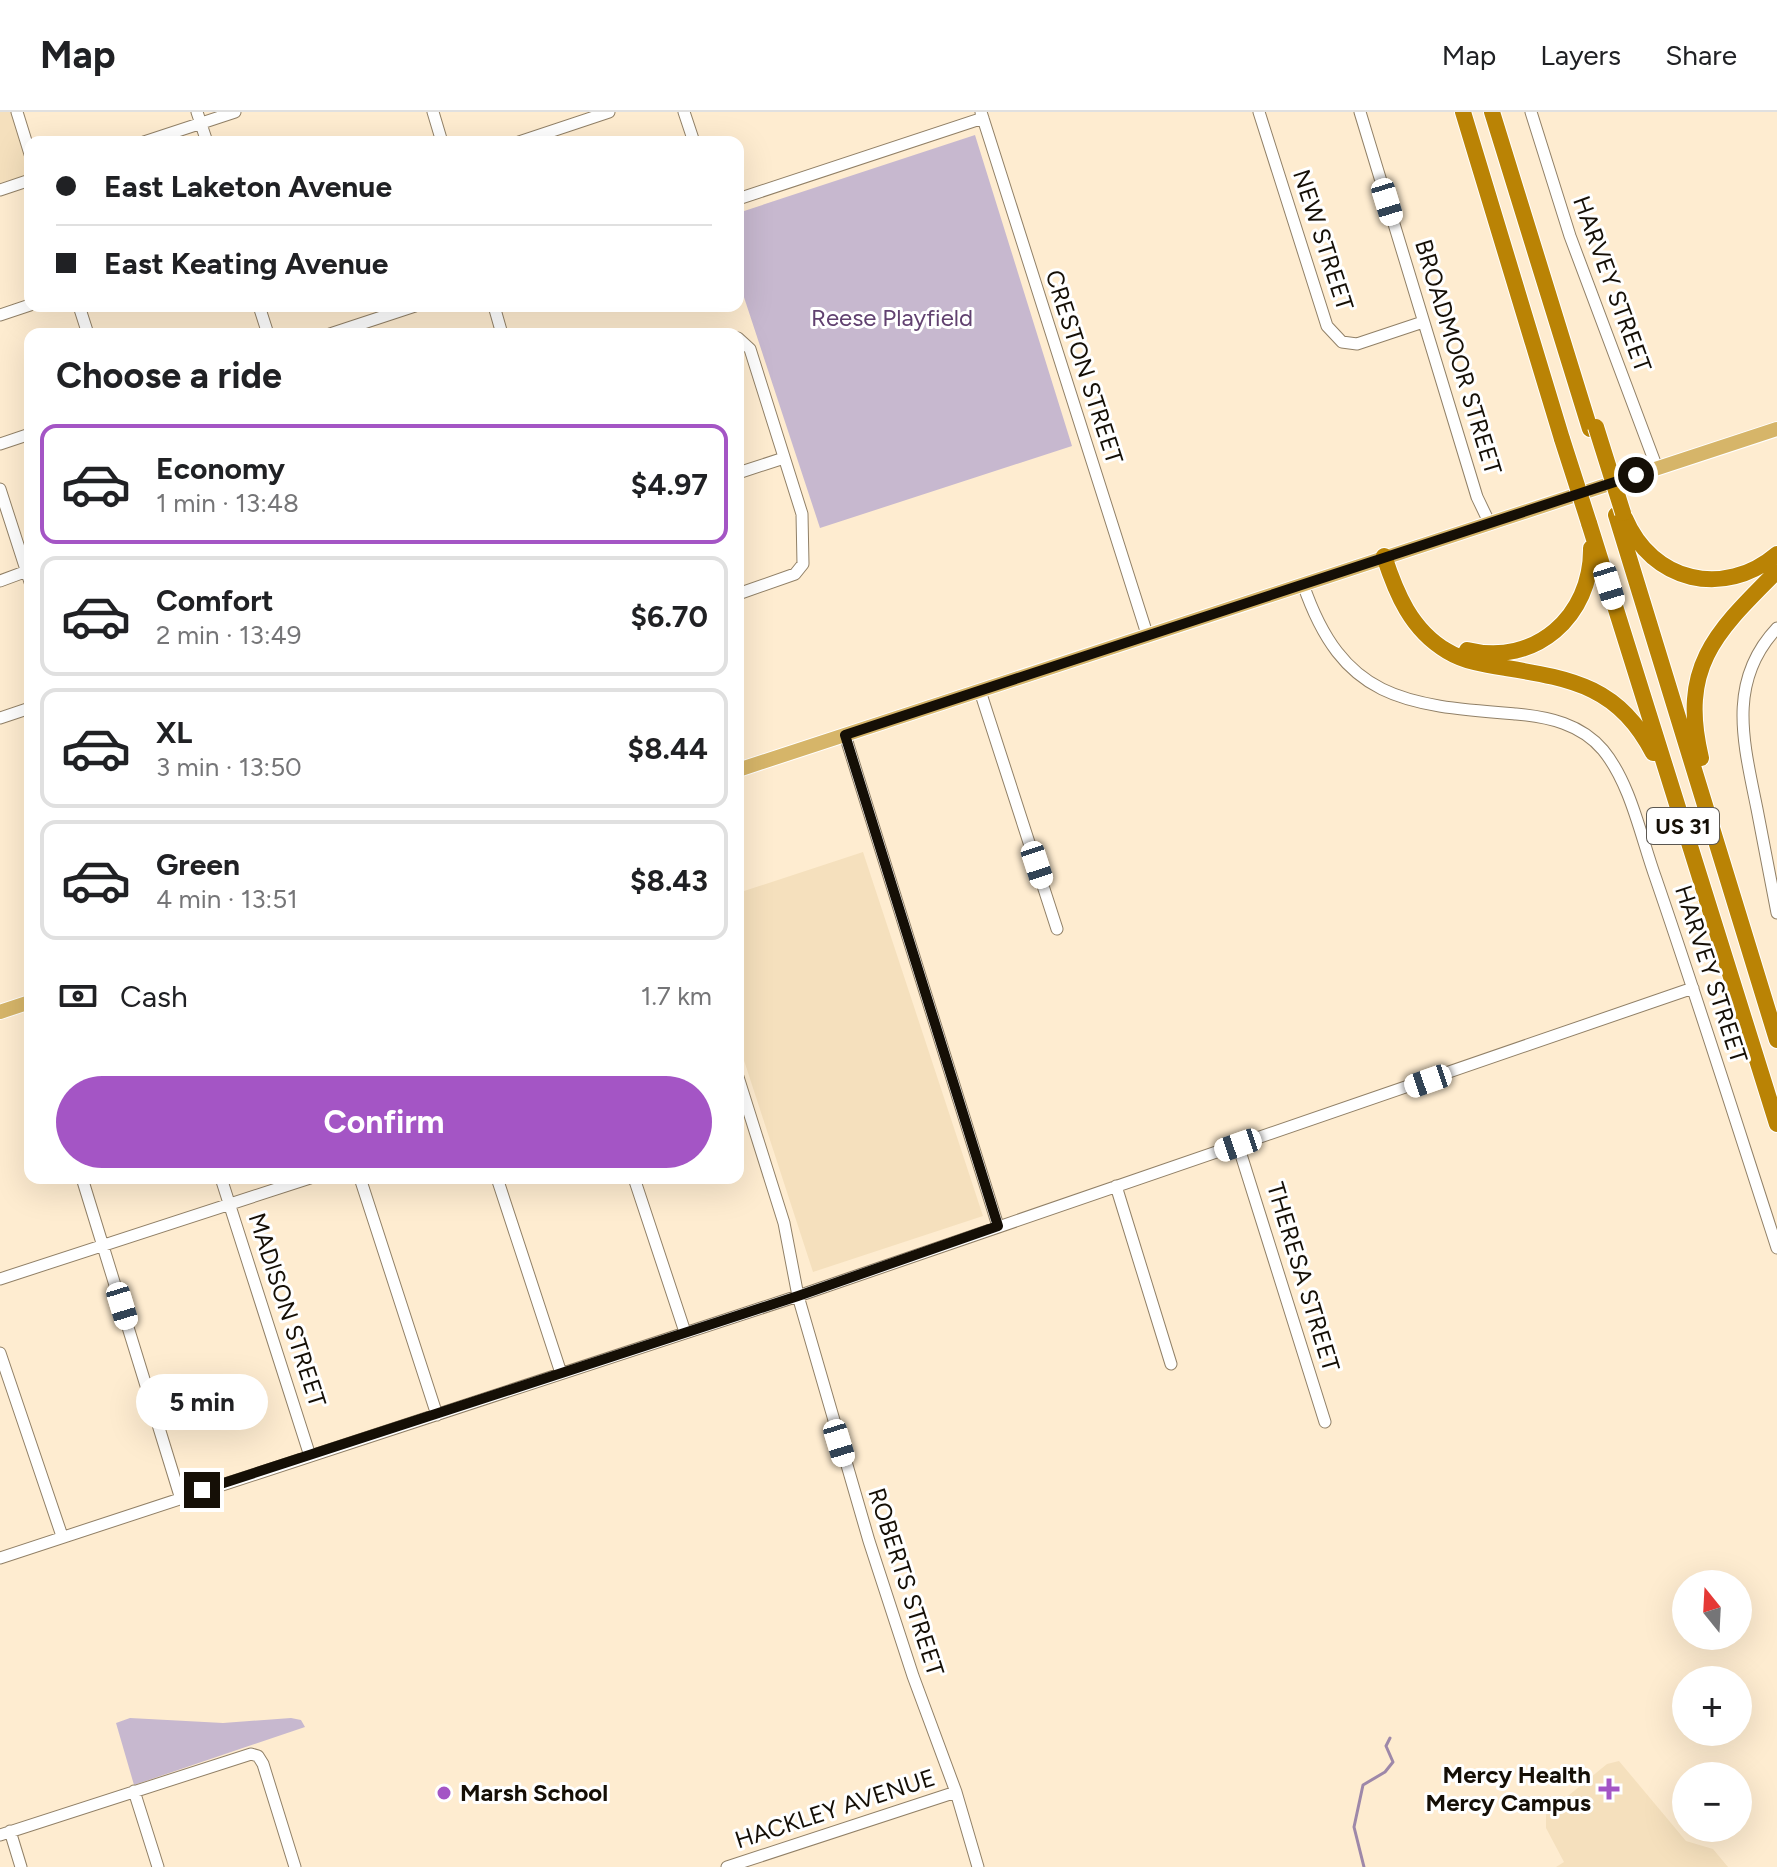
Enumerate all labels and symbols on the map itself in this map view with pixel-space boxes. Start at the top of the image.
street label: NEW STREET [1287,166,1360,314]
car [1369,176,1405,228]
street label: HARVEY STREET [1567,192,1658,376]
street label: BROADMOOR STREET [1409,236,1508,478]
street label: CRESTON STREET [1039,266,1130,468]
park label: Reese Playfield [811,303,973,332]
route start [1618,457,1654,493]
car [1591,560,1627,612]
road number: US 31 [1647,808,1719,844]
car [1018,838,1056,892]
street label: HARVEY STREET [1669,881,1754,1066]
car [1401,1062,1455,1100]
car [1211,1126,1265,1164]
street label: THERESA STREET [1261,1179,1346,1375]
street label: MADISON STREET [242,1209,332,1410]
car [104,1280,140,1332]
callout: 5 min [136,1374,268,1430]
car [821,1417,857,1469]
route end [184,1472,220,1508]
street label: ROBERTS STREET [862,1484,951,1680]
north arrow [1672,1570,1752,1650]
place label: Mercy Health Mercy Campus [1426,1760,1591,1817]
street label: HACKLEY AVENUE [731,1763,939,1855]
place label: Marsh School [460,1778,608,1807]
marker: Mercy Health Mercy Campus [1598,1778,1620,1800]
marker: Marsh School [435,1784,453,1802]

